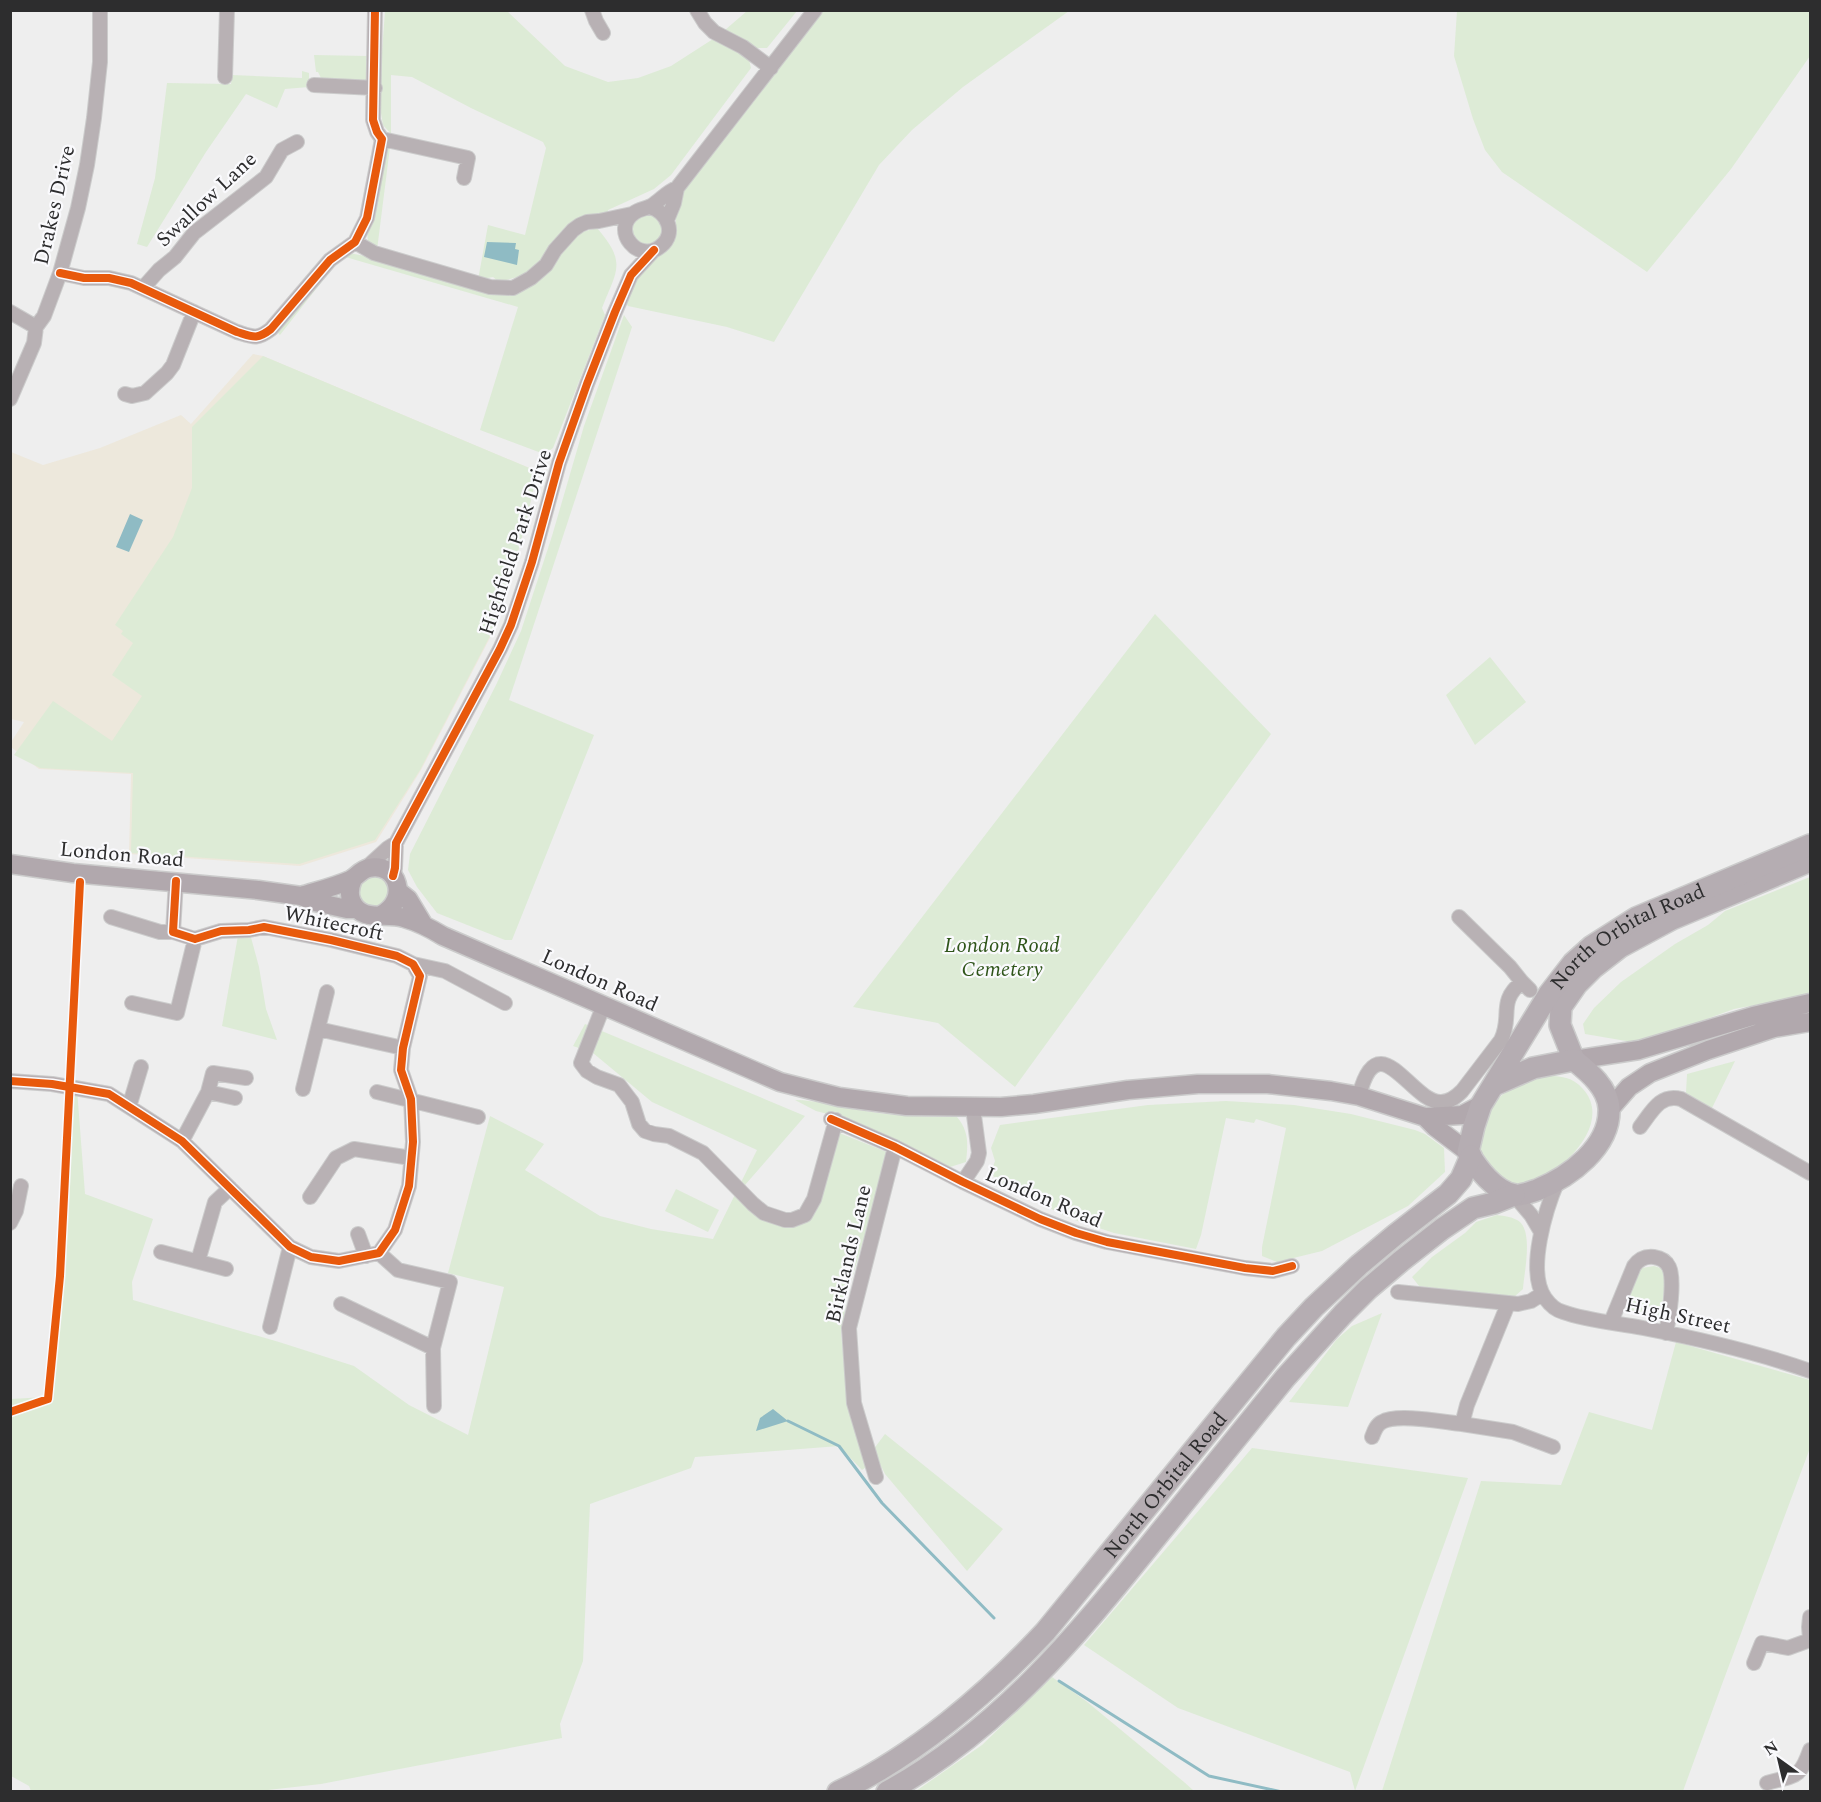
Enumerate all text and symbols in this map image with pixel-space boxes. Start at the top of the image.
street label: Drakes Drive [26,142,84,268]
street label: Swallow Lane [149,144,264,255]
street label: Highfield Park Drive [471,445,561,640]
street label: London Road [58,834,185,876]
street label: North Orbital Road [1543,876,1710,997]
street label: Whitecroft [281,898,387,950]
park label: London Road Cemetery [944,930,1060,986]
street label: London Road [536,941,663,1021]
street label: London Road [980,1159,1107,1237]
street label: Birklands Lane [818,1182,880,1326]
street label: High Street [1622,1289,1734,1343]
street label: North Orbital Road [1096,1405,1236,1566]
north arrow [1749,1730,1809,1790]
text: N [1759,1735,1783,1762]

